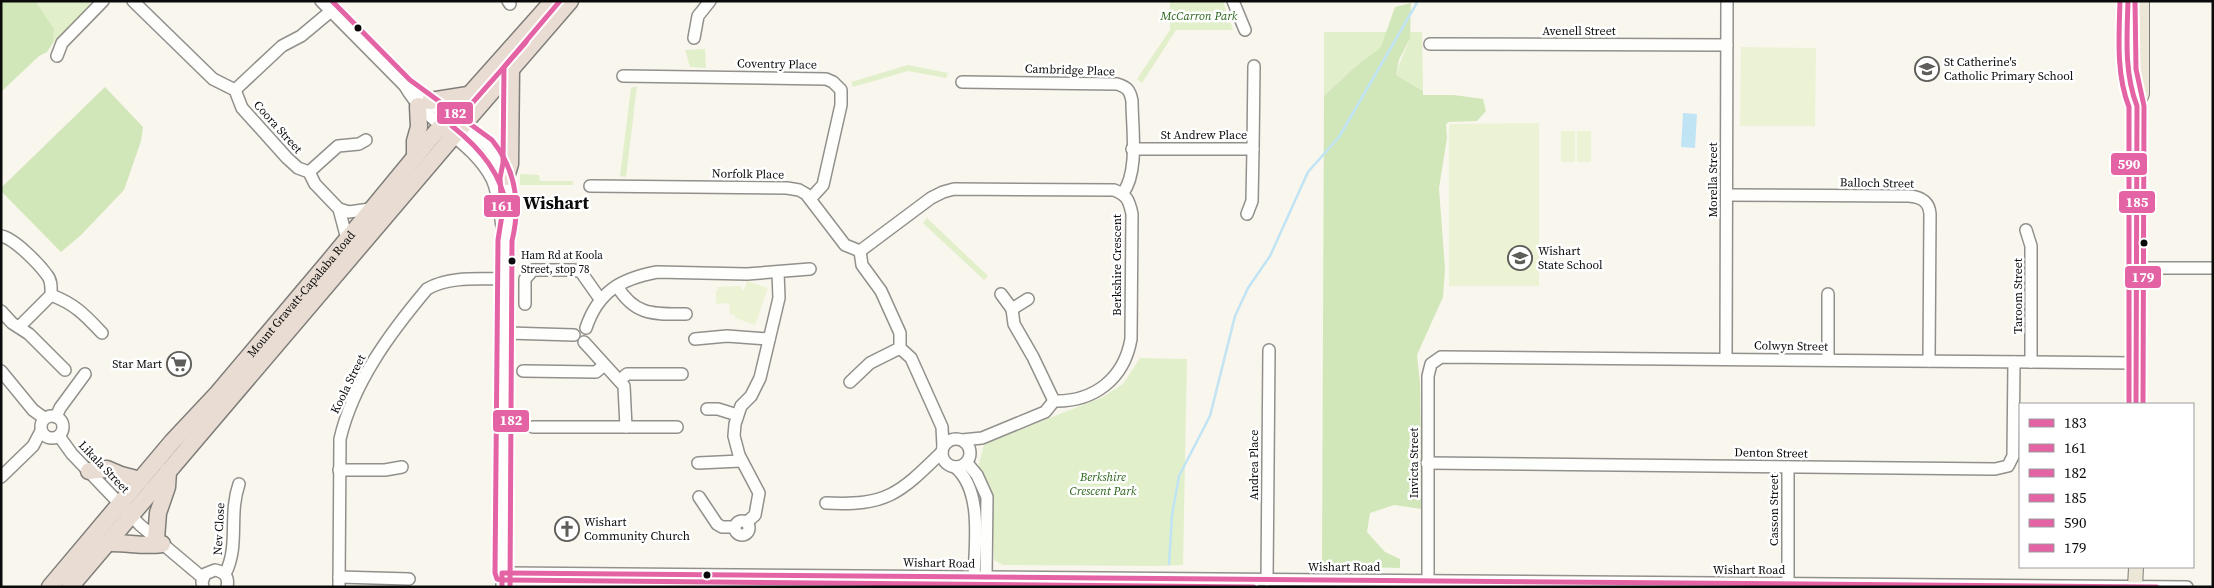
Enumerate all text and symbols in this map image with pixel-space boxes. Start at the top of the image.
park label: McCarron Park [1160,8,1238,24]
unlabelled marker [353,23,363,33]
street label: Avenell Street [1542,23,1616,39]
place label: St Catherine's Catholic Primary School [1944,54,2074,84]
street label: Coventry Place [737,55,817,73]
school or university icon: St Catherine's Catholic Primary School [1914,56,1940,82]
street label: Cambridge Place [1025,60,1115,80]
street label: Coora Street [250,97,306,157]
line badge: 182 [436,101,474,125]
text: 182 [444,103,467,123]
street label: St Andrew Place [1161,127,1247,143]
street label: Morella Street [1705,142,1721,218]
line badge: 590 [2110,152,2148,176]
text: 590 [2118,154,2141,174]
street label: Norfolk Place [712,165,784,183]
street label: Balloch Street [1840,174,1914,192]
district label: Wishart [523,190,590,215]
line badge: 185 [2118,190,2156,214]
text: 185 [2126,192,2149,212]
line badge: 161 [483,194,521,218]
text: 161 [491,196,513,216]
street label: Berkshire Crescent [1109,214,1125,316]
street label: Mount Gravatt-Capalaba Road [244,227,359,360]
unlabelled marker [2139,238,2149,248]
place label: Wishart State School [1538,243,1603,273]
school or university icon: Wishart State School [1507,245,1533,271]
place label: Ham Rd at Koola Street, stop 78 [521,248,603,277]
marker: Ham Rd at Koola Street, stop 78 [507,256,517,266]
street label: Taroom Street [2010,258,2026,334]
line badge: 179 [2124,265,2162,289]
text: 179 [2132,267,2155,287]
street label: Colwyn Street [1754,337,1828,355]
supermarket icon: Star Mart [166,351,192,377]
street label: Koola Street [327,352,369,416]
place label: Star Mart [112,356,162,372]
legend [2019,403,2194,568]
line badge: 182 [492,409,530,433]
text: 182 [500,410,523,430]
text: 183 [2064,412,2087,433]
street label: Invicta Street [1406,428,1422,498]
street label: Andrea Place [1246,430,1262,500]
street label: Likala Street [75,437,133,497]
text: 161 [2064,437,2087,458]
street label: Denton Street [1734,444,1808,462]
text: 182 [2064,462,2087,483]
park label: Berkshire Crescent Park [1070,469,1137,499]
street label: Casson Street [1766,474,1782,546]
text: 185 [2064,487,2087,508]
street label: Nev Close [210,502,228,556]
text: 590 [2064,512,2087,533]
place label: Wishart Community Church [584,514,690,544]
church icon: Wishart Community Church [554,516,580,542]
text: 179 [2064,537,2087,558]
street label: Wishart Road [903,554,976,572]
street label: Wishart Road [1308,559,1380,575]
street label: Wishart Road [1713,562,1785,578]
unlabelled marker [702,570,712,580]

